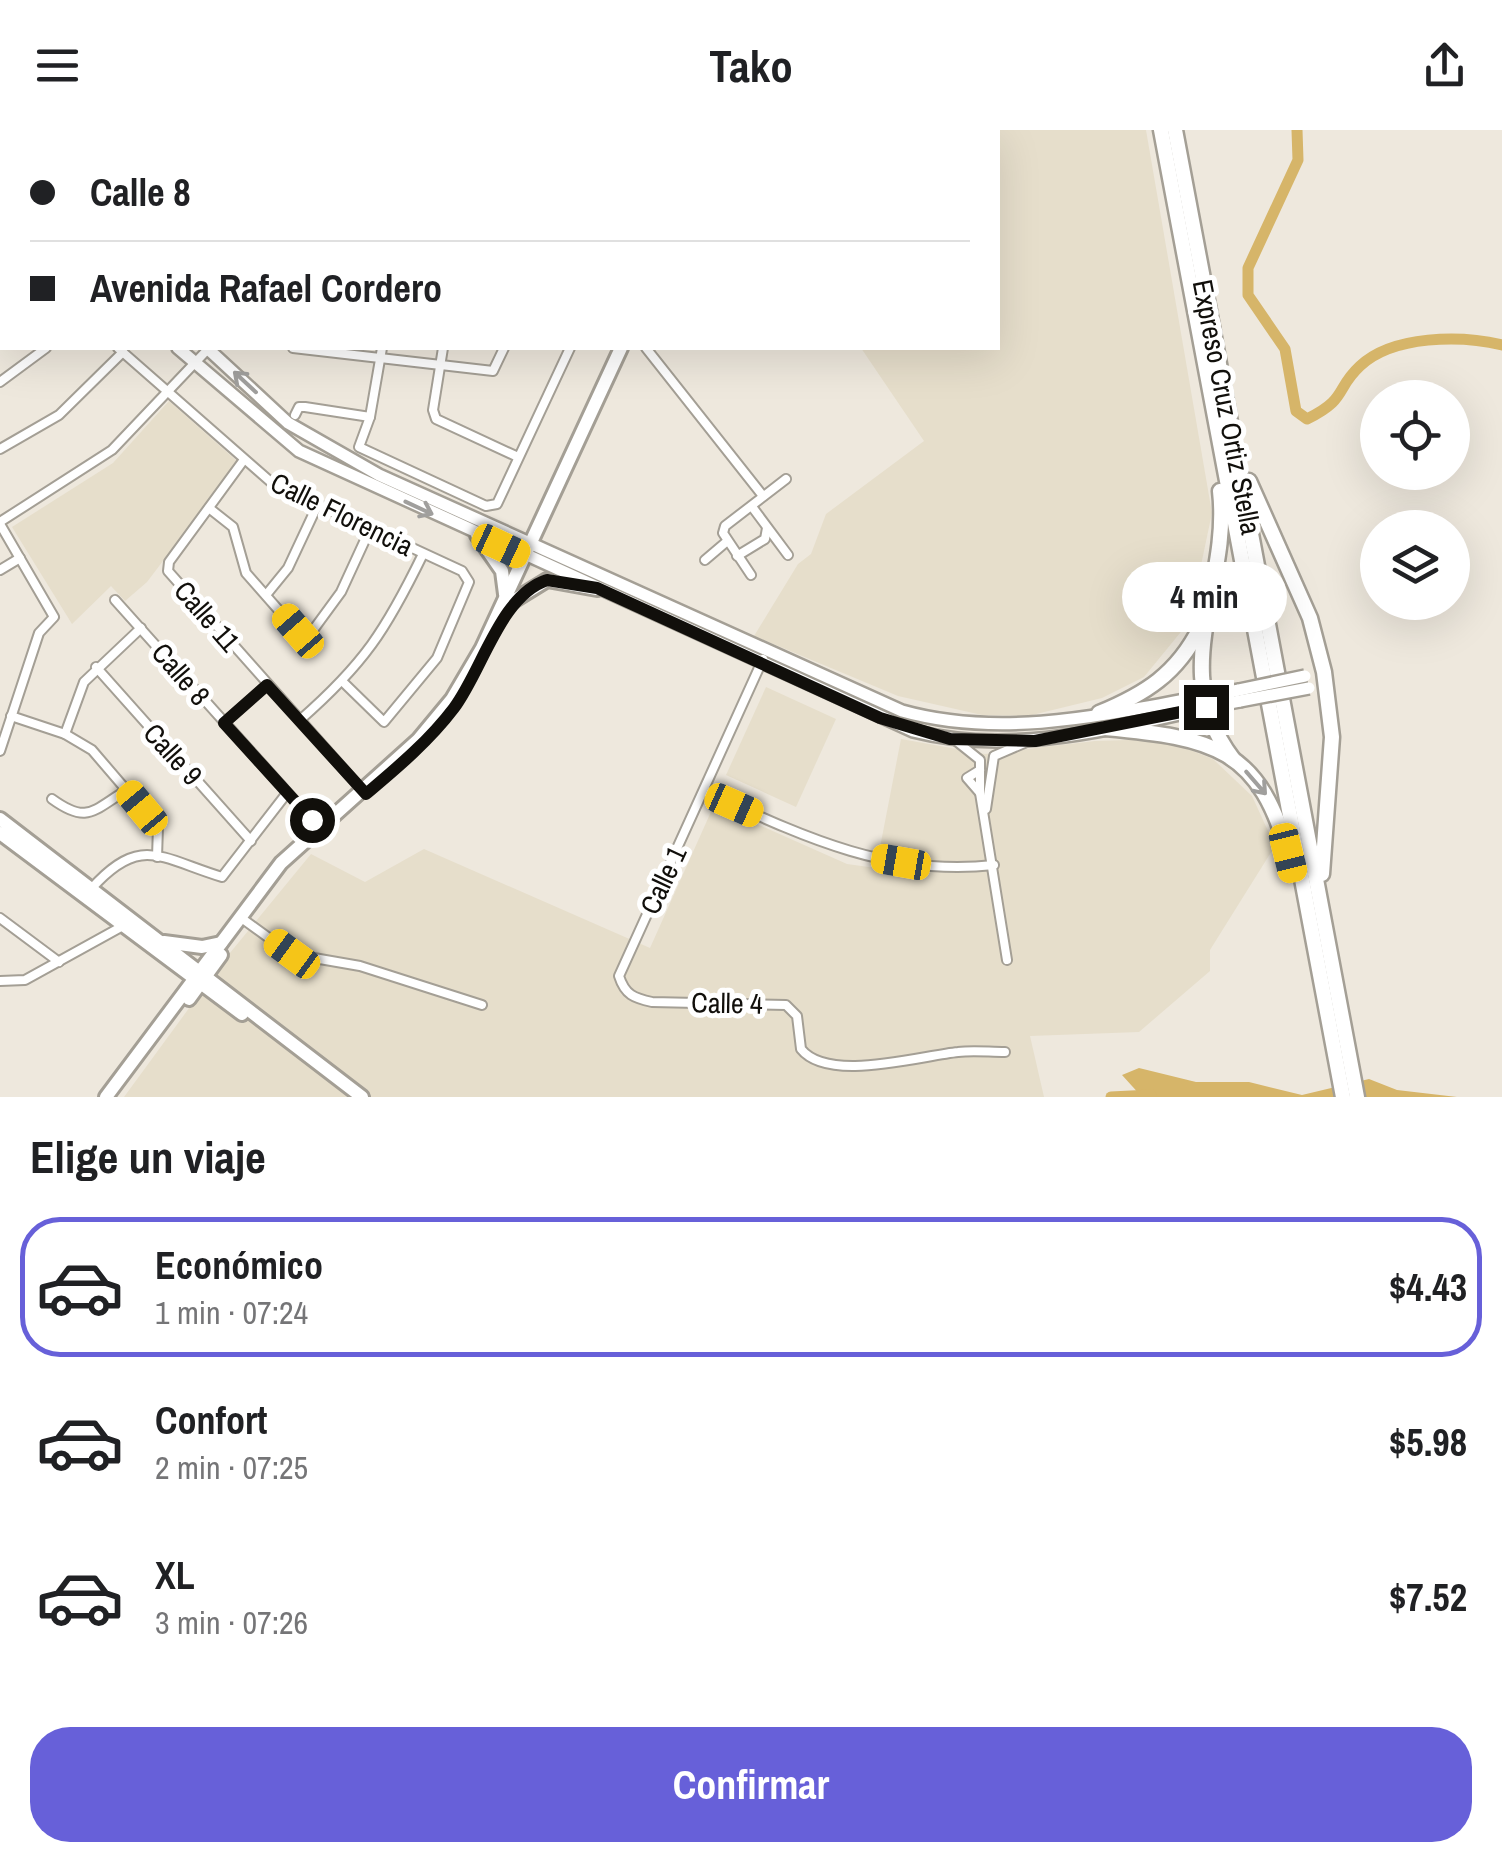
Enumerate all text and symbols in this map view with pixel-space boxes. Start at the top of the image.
text: Tako [709,35,793,96]
icon: menu [30,38,85,93]
icon: share [1417,38,1472,93]
text: Calle 8 [90,167,190,218]
text: Avenida Rafael Cordero [90,263,442,314]
street label: Expreso Cruz Ortiz Stella [1184,276,1270,538]
one-way arrow [233,371,258,394]
map controls [1360,380,1470,620]
button: locate [1360,380,1470,490]
street label: Calle Florencia [264,463,420,565]
one-way arrow [403,499,433,518]
button: layers [1360,510,1470,620]
car [467,520,535,572]
callout: 4 min [1124,562,1288,632]
street label: Calle 11 [166,572,249,660]
text: 4 min [1170,575,1239,618]
car [267,599,329,663]
street label: Calle 8 [143,635,219,713]
route end [1184,685,1229,730]
street label: Calle 9 [135,715,211,793]
one-way arrow [1245,770,1268,795]
car [111,775,173,841]
car [700,779,768,831]
route start [290,798,335,843]
car [1266,820,1310,886]
street label: Calle 1 [631,839,695,920]
car [869,842,933,882]
car [259,924,325,984]
street label: Calle 4 [691,983,763,1023]
text: Elige un viaje [30,1126,266,1187]
text: Económico [155,1240,323,1291]
icon: car [35,1242,125,1332]
text: $4.43 [1389,1262,1467,1313]
text: 1 min · 07:24 [155,1291,308,1334]
text: Confort [155,1395,267,1446]
icon: car [35,1397,125,1487]
text: $5.98 [1389,1417,1467,1468]
text: 2 min · 07:25 [155,1446,308,1489]
text: XL [155,1550,195,1601]
icon: car [35,1552,125,1642]
text: $7.52 [1389,1572,1467,1623]
text: 3 min · 07:26 [155,1601,308,1644]
button: Confirmar [30,1727,1472,1842]

